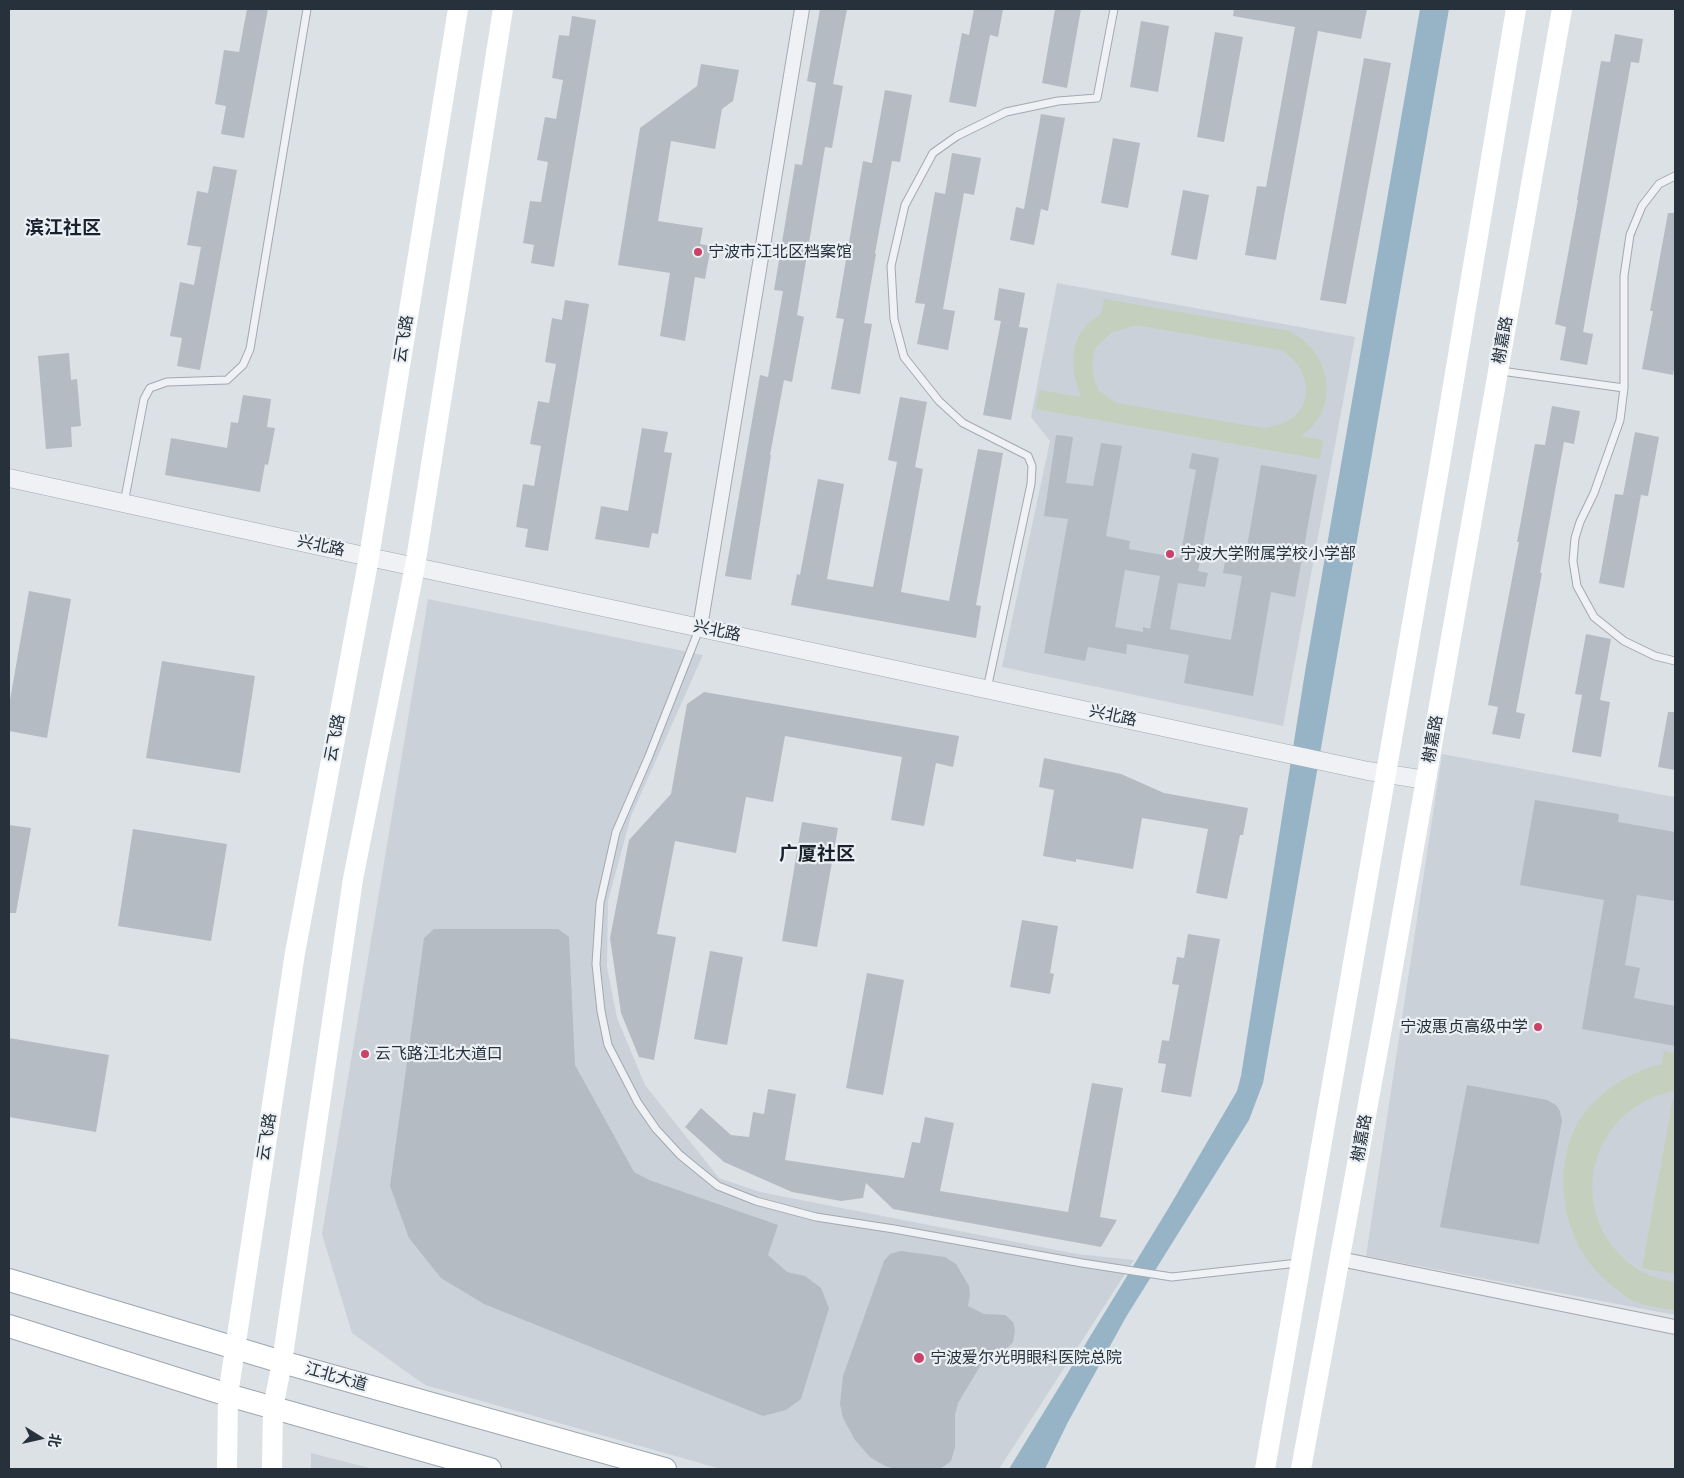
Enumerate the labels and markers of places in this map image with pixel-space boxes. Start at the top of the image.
place label: 宁波市江北区档案馆 [708,242,852,262]
marker: 宁波市江北区档案馆 [692,246,704,258]
place label: 宁波大学附属学校小学部 [1180,544,1356,564]
marker: 宁波大学附属学校小学部 [1164,548,1176,560]
place label: 宁波惠贞高级中学 [1400,1017,1528,1037]
marker: 宁波惠贞高级中学 [1532,1021,1544,1033]
place label: 云飞路江北大道口 [375,1044,503,1064]
marker: 云飞路江北大道口 [359,1048,371,1060]
place label: 宁波爱尔光明眼科医院总院 [930,1348,1122,1368]
marker: 宁波爱尔光明眼科医院总院 [912,1351,926,1365]

